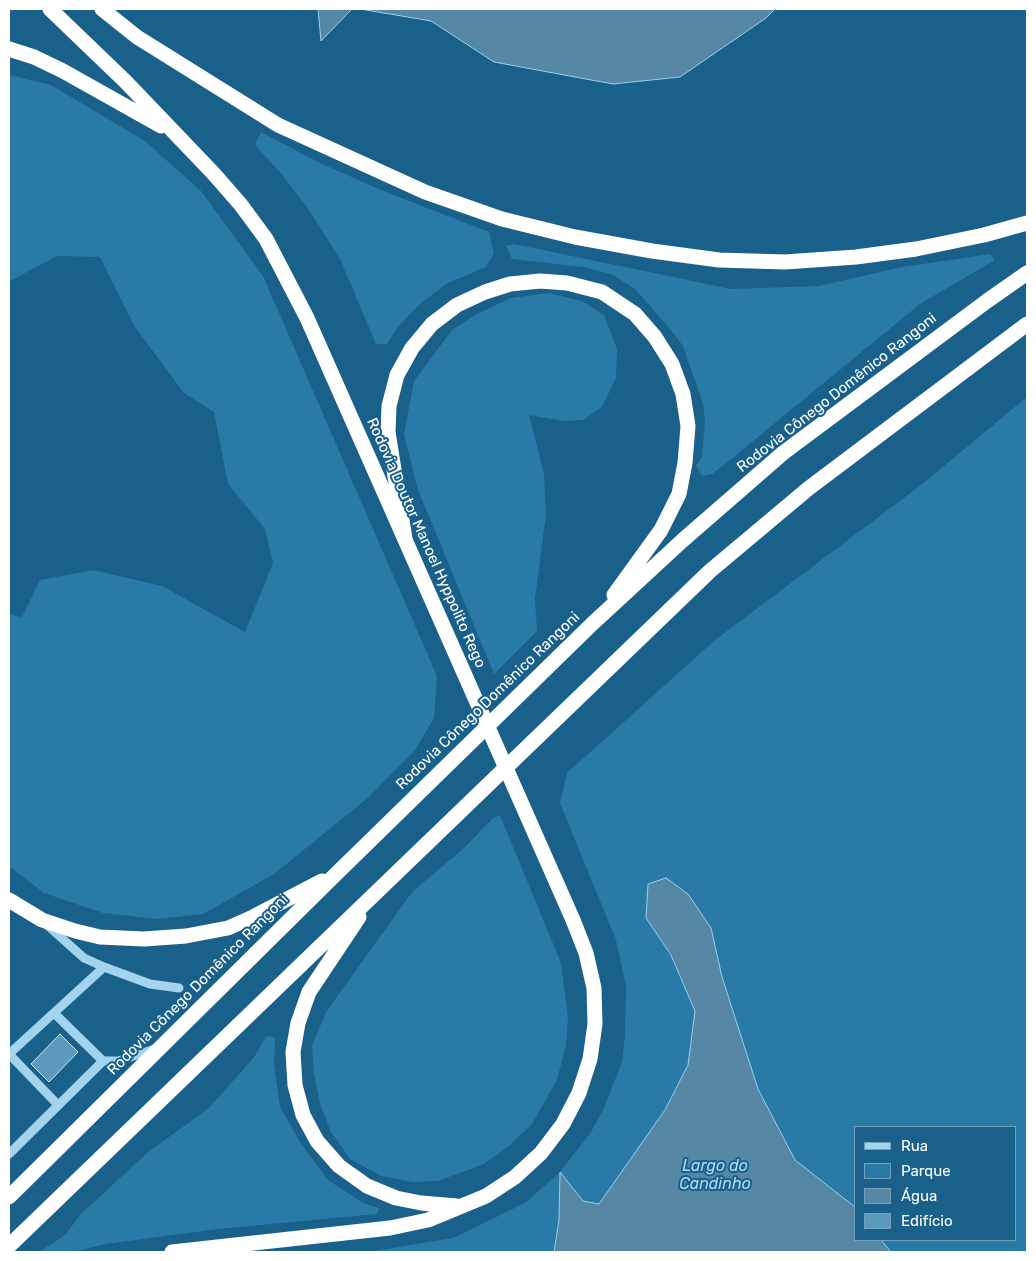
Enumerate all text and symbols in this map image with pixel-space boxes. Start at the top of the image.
street label: Rodovia Cônego Domênico Rangoni [734,309,940,477]
street label: Rodovia Doutor Manoel Hyppolito Rego [363,415,489,671]
street label: Rodovia Cônego Domênico Rangoni [392,608,584,794]
street label: Rodovia Cônego Domênico Rangoni [104,891,292,1079]
legend [854,1126,1016,1241]
text: Rua [901,1137,928,1155]
water label: Largo do Candinho [679,1156,751,1194]
text: Parque [901,1162,951,1180]
text: Água [901,1187,937,1205]
text: Edifício [901,1212,953,1230]

